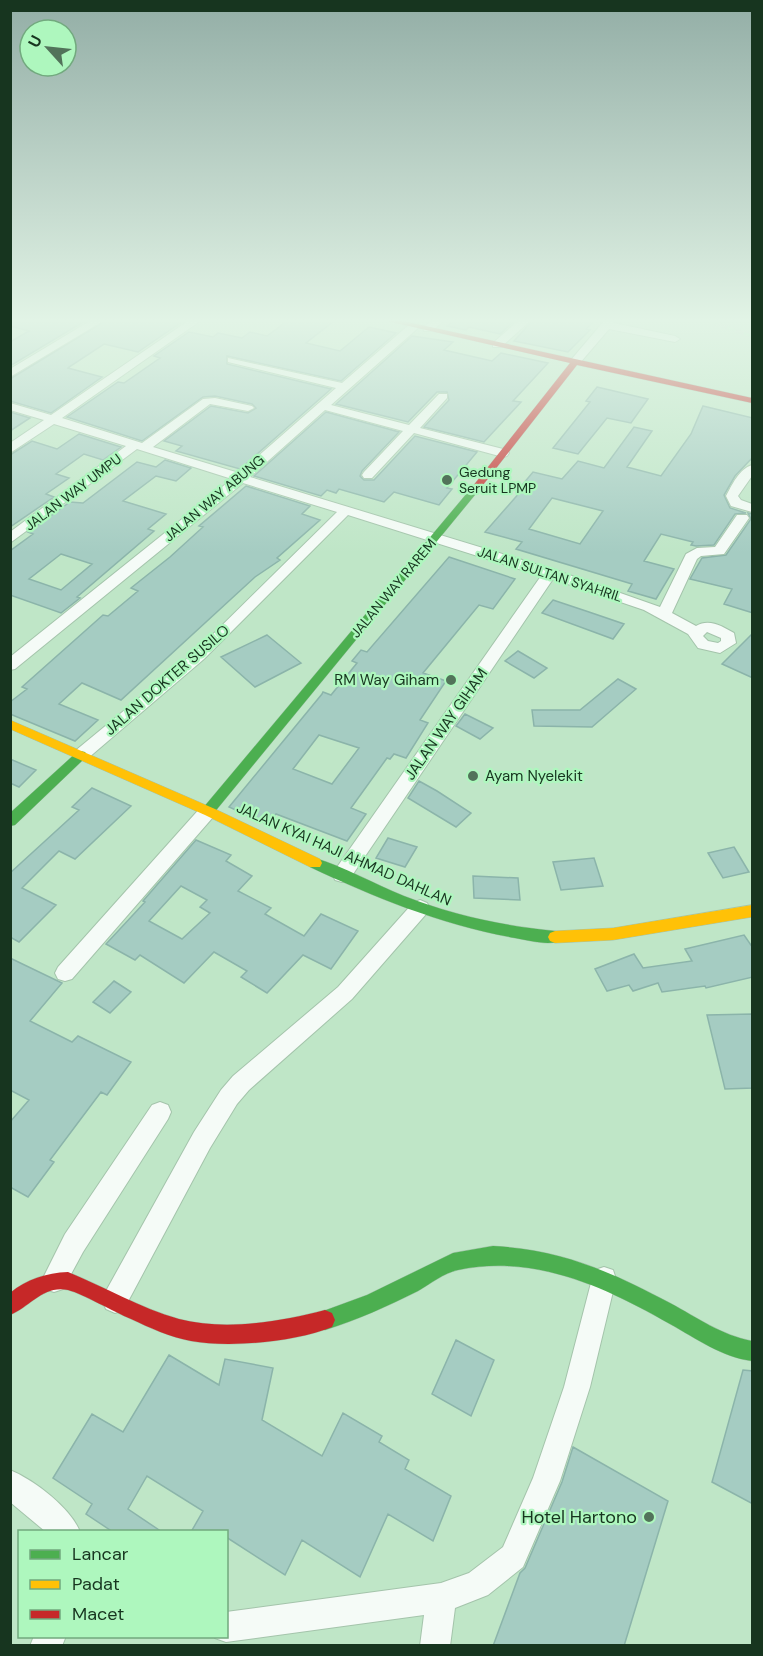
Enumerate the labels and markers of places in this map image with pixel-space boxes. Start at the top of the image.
place label: Gedung Seruit LPMP [459,463,536,497]
marker: Gedung Seruit LPMP [440,473,454,487]
place label: RM Way Giham [334,670,439,690]
marker: RM Way Giham [444,673,458,687]
place label: Ayam Nyelekit [485,766,583,786]
marker: Ayam Nyelekit [466,769,480,783]
place label: Hotel Hartono [521,1505,637,1529]
marker: Hotel Hartono [642,1510,656,1524]

